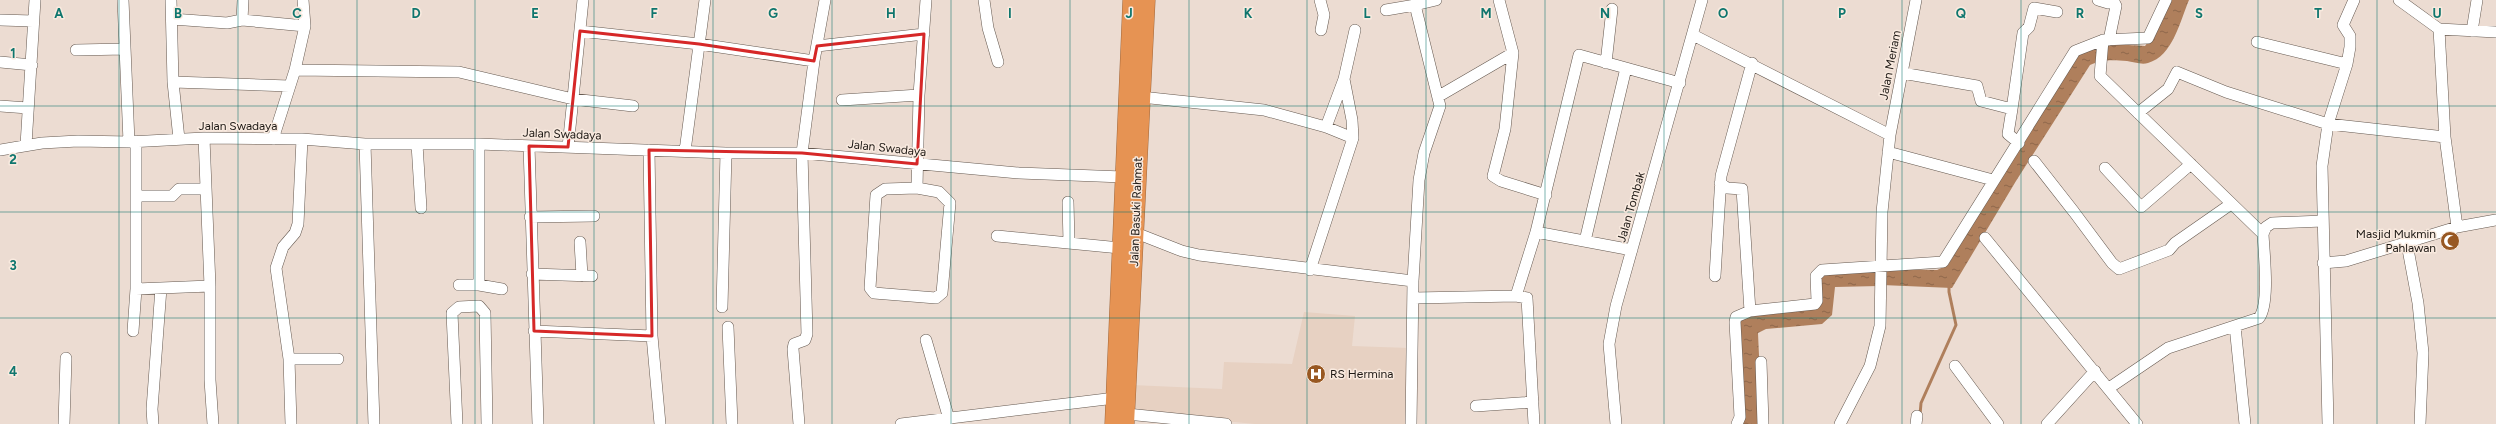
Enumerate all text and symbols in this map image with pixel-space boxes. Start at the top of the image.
text: A [54,6,64,21]
text: B [174,6,182,21]
text: C [292,6,302,21]
text: D [411,6,421,21]
text: E [531,6,539,21]
text: F [650,6,658,21]
text: G [768,6,778,21]
text: H [886,6,896,21]
text: I [1008,6,1012,21]
text: J [1125,6,1133,21]
text: K [1244,6,1253,21]
text: L [1364,6,1371,21]
text: M [1480,6,1492,21]
text: N [1600,6,1610,21]
text: O [1718,6,1728,21]
text: P [1838,6,1846,21]
text: Q [1956,6,1966,21]
text: R [2076,6,2085,21]
text: S [2195,6,2203,21]
text: T [2314,6,2322,21]
text: U [2432,6,2442,21]
street label: Jalan Meriam [1876,29,1904,101]
text: 1 [10,46,16,61]
street label: Jalan Swadaya [199,119,277,133]
street label: Jalan Swadaya [522,126,602,142]
street label: Jalan Swadaya [847,137,927,159]
text: 2 [9,152,17,167]
street label: Jalan Basuki Rahmat [1127,157,1145,267]
street label: Jalan Tombak [1614,170,1648,244]
place label: Masjid Mukmin Pahlawan [2356,227,2436,255]
mosque icon: Masjid Mukmin Pahlawan [2439,230,2461,252]
text: 3 [9,258,17,273]
hospital icon: RS Hermina [1305,363,1327,385]
text: 4 [9,364,17,379]
place label: RS Hermina [1330,367,1393,381]

